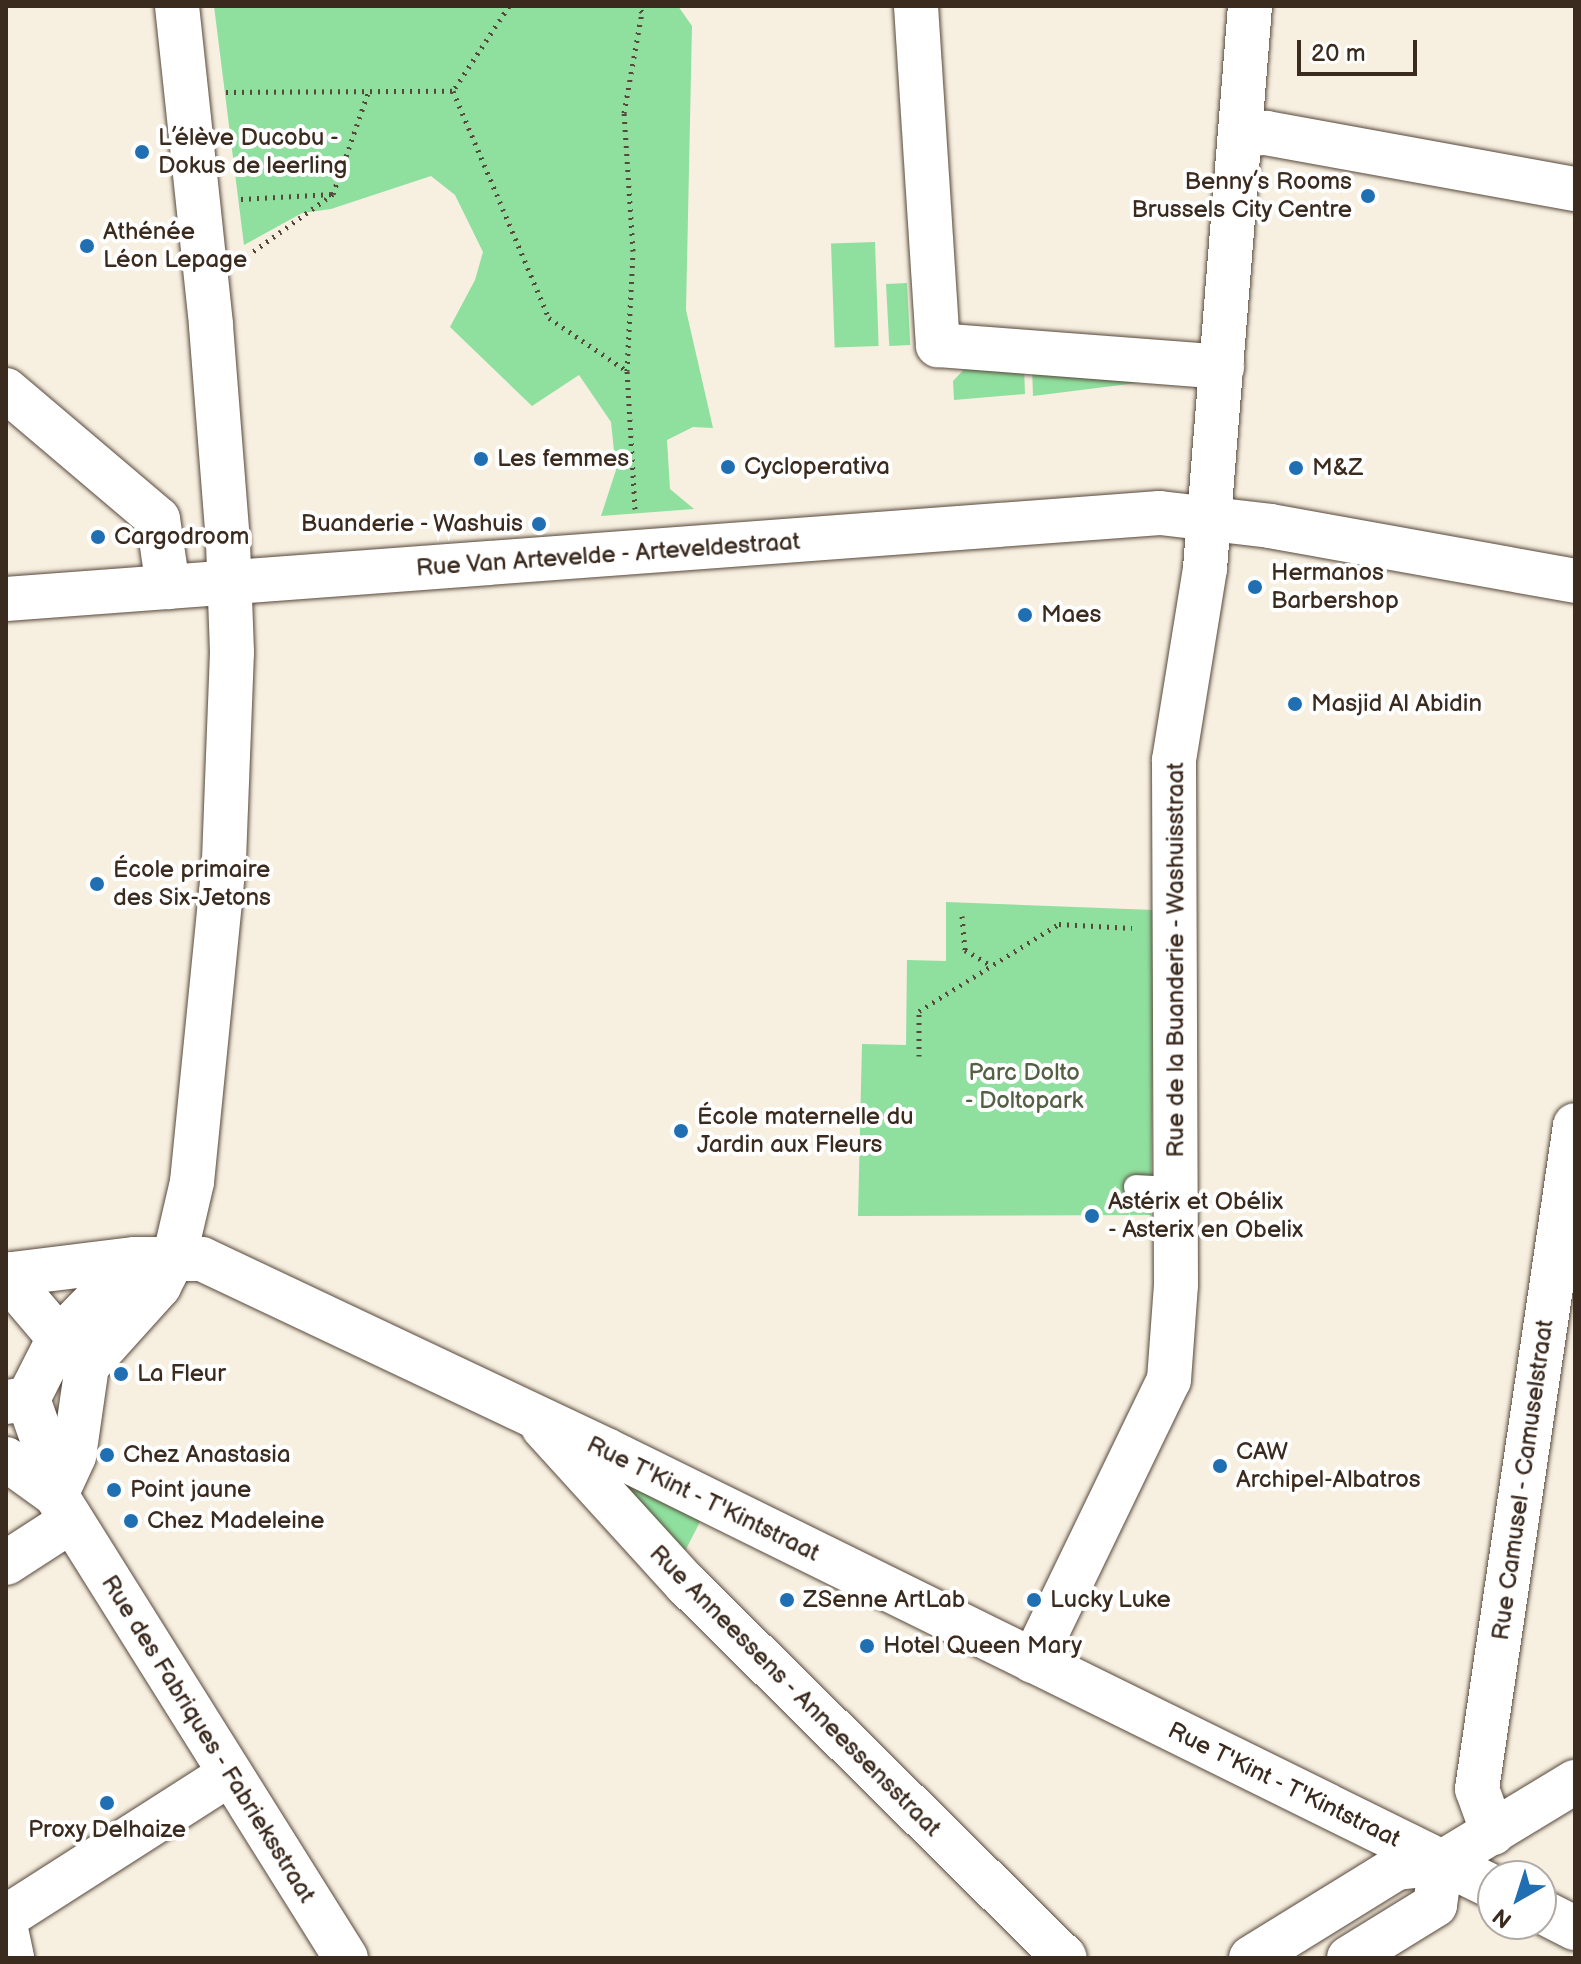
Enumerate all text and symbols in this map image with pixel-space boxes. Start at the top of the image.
scale bar [1301,24,1421,74]
text: 20 m [1311,39,1366,68]
place label: L’élève Ducobu - Dokus de leerling [158,124,347,180]
marker: L’élève Ducobu - Dokus de leerling [133,143,151,161]
place label: Benny’s Rooms Brussels City Centre [1130,168,1352,224]
marker: Benny’s Rooms Brussels City Centre [1359,187,1377,205]
place label: Athénée Léon Lepage [103,218,247,274]
marker: Athénée Léon Lepage [78,237,96,255]
place label: Les femmes [497,445,629,473]
marker: Les femmes [472,450,490,468]
place label: Cycloperativa [744,453,890,481]
place label: M&Z [1312,454,1363,482]
marker: Cycloperativa [719,458,737,476]
marker: M&Z [1287,459,1305,477]
place label: Buanderie - Washuis [298,510,523,538]
marker: Buanderie - Washuis [530,515,548,533]
place label: Cargodroom [114,523,249,551]
street label: Rue Van Artevelde - Arteveldestraat [414,527,802,583]
marker: Cargodroom [89,528,107,546]
place label: Hermanos Barbershop [1271,559,1399,615]
marker: Hermanos Barbershop [1246,578,1264,596]
place label: Maes [1041,601,1101,629]
marker: Maes [1016,606,1034,624]
place label: Masjid Al Abidin [1311,690,1482,718]
marker: Masjid Al Abidin [1286,695,1304,713]
street label: Rue de la Buanderie - Washuisstraat [1162,761,1190,1159]
place label: École primaire des Six-Jetons [113,856,271,912]
marker: École primaire des Six-Jetons [88,875,106,893]
park label: Parc Dolto - Doltopark [964,1059,1084,1115]
place label: École maternelle du Jardin aux Fleurs [697,1103,914,1159]
marker: École maternelle du Jardin aux Fleurs [672,1122,690,1140]
place label: Astérix et Obélix - Asterix en Obelix [1108,1188,1304,1244]
marker: Astérix et Obélix - Asterix en Obelix [1083,1207,1101,1225]
street label: Rue Camusel - Camuselstraat [1486,1317,1560,1643]
place label: La Fleur [137,1360,226,1388]
marker: La Fleur [112,1365,130,1383]
street label: Rue T'Kint - T'Kintstraat [581,1429,825,1569]
place label: CAW Archipel-Albatros [1236,1438,1421,1494]
place label: Chez Anastasia [123,1441,290,1469]
marker: Chez Anastasia [98,1446,116,1464]
marker: CAW Archipel-Albatros [1211,1457,1229,1475]
place label: Point jaune [130,1476,251,1504]
marker: Point jaune [105,1481,123,1499]
place label: Chez Madeleine [147,1507,325,1535]
marker: Chez Madeleine [122,1512,140,1530]
street label: Rue Anneessens - Anneessensstraat [643,1539,947,1843]
street label: Rue des Fabriques - Fabrieksstraat [94,1569,322,1909]
place label: ZSenne ArtLab [803,1586,965,1614]
place label: Lucky Luke [1050,1586,1172,1614]
marker: ZSenne ArtLab [778,1591,796,1609]
marker: Lucky Luke [1025,1591,1043,1609]
place label: Hotel Queen Mary [883,1632,1082,1660]
marker: Hotel Queen Mary [858,1637,876,1655]
street label: Rue T'Kint - T'Kintstraat [1162,1715,1406,1855]
marker: Proxy Delhaize [98,1794,116,1812]
place label: Proxy Delhaize [27,1816,187,1844]
north arrow [1477,1860,1557,1940]
text: N [1488,1902,1518,1933]

